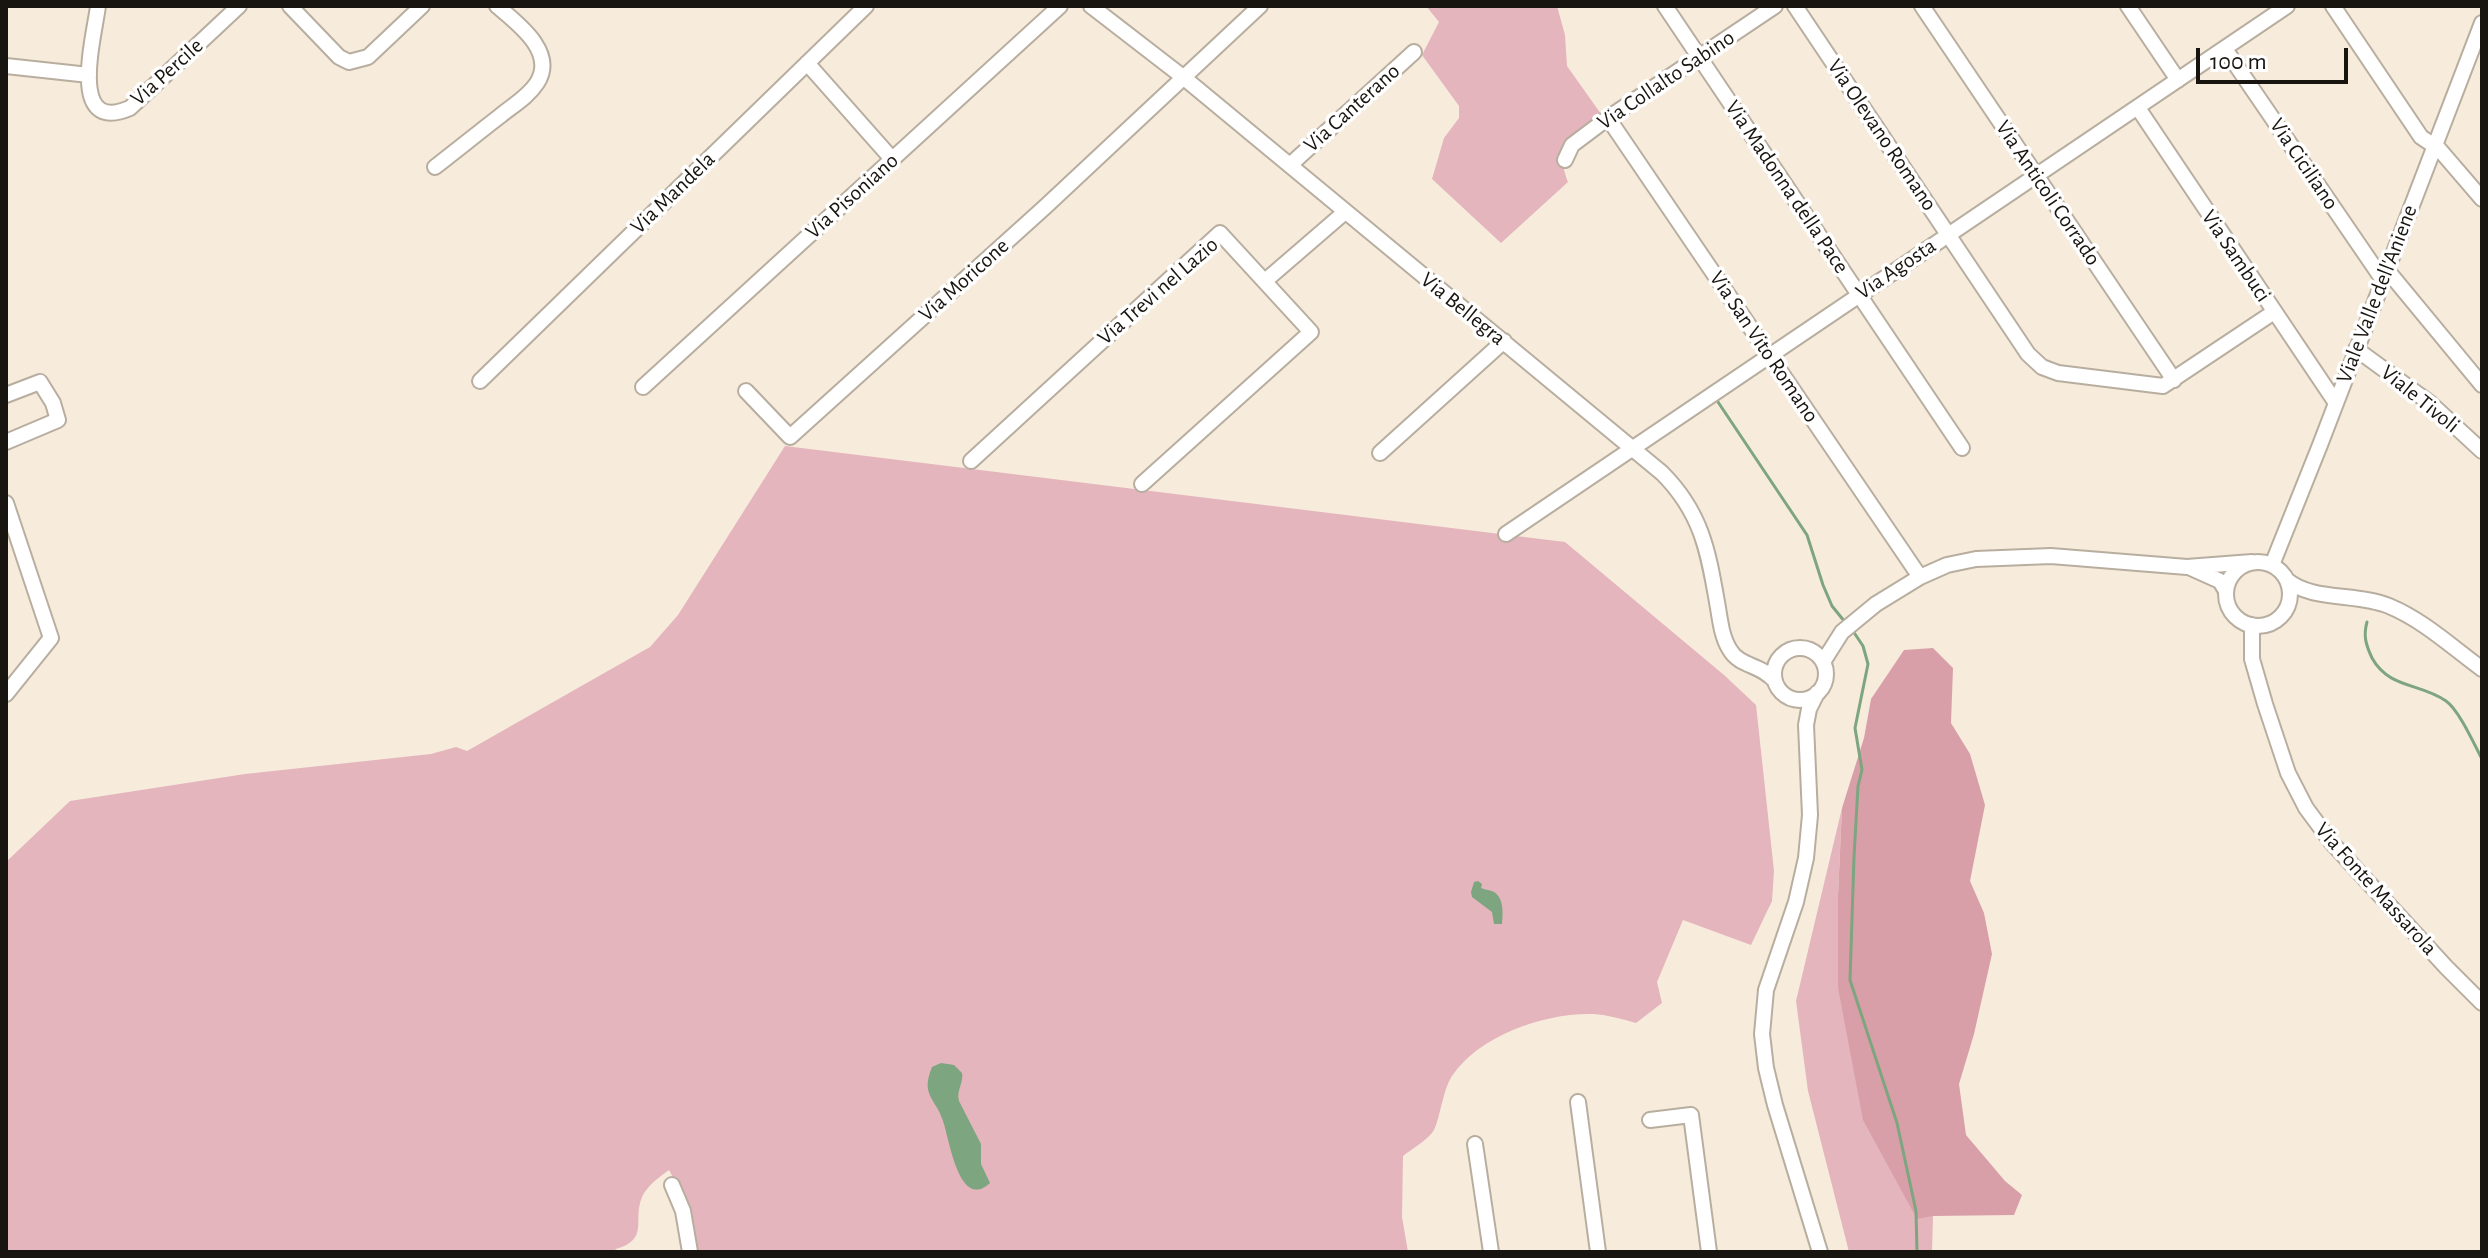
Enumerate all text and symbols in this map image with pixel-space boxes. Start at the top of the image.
street label: Via Collalto Sabino [1592,24,1740,136]
scale bar [2200,32,2352,82]
street label: Via Percile [125,33,209,111]
text: 100 m [2210,50,2267,74]
street label: Via Olevano Romano [1821,54,1943,216]
street label: Via Canterano [1299,58,1405,158]
street label: Via Madonna della Pace [1719,96,1855,278]
street label: Via Ciciliano [2264,113,2344,215]
street label: Via Anticoli Corrado [1990,115,2106,271]
street label: Via Mandela [625,146,721,240]
street label: Via Pisoniano [800,147,904,245]
street label: Viale Valle dell'Aniene [2331,201,2423,387]
street label: Via Sambuci [2196,205,2276,307]
street label: Via Trevi nel Lazio [1092,231,1224,351]
street label: Via Moricone [914,233,1014,327]
street label: Via Agosta [1851,233,1941,305]
street label: Via San Vito Romano [1704,266,1824,428]
street label: Via Bellegra [1415,267,1511,351]
street label: Viale Tivoli [2375,359,2465,439]
street label: Via Fonte Massarola [2309,817,2443,961]

